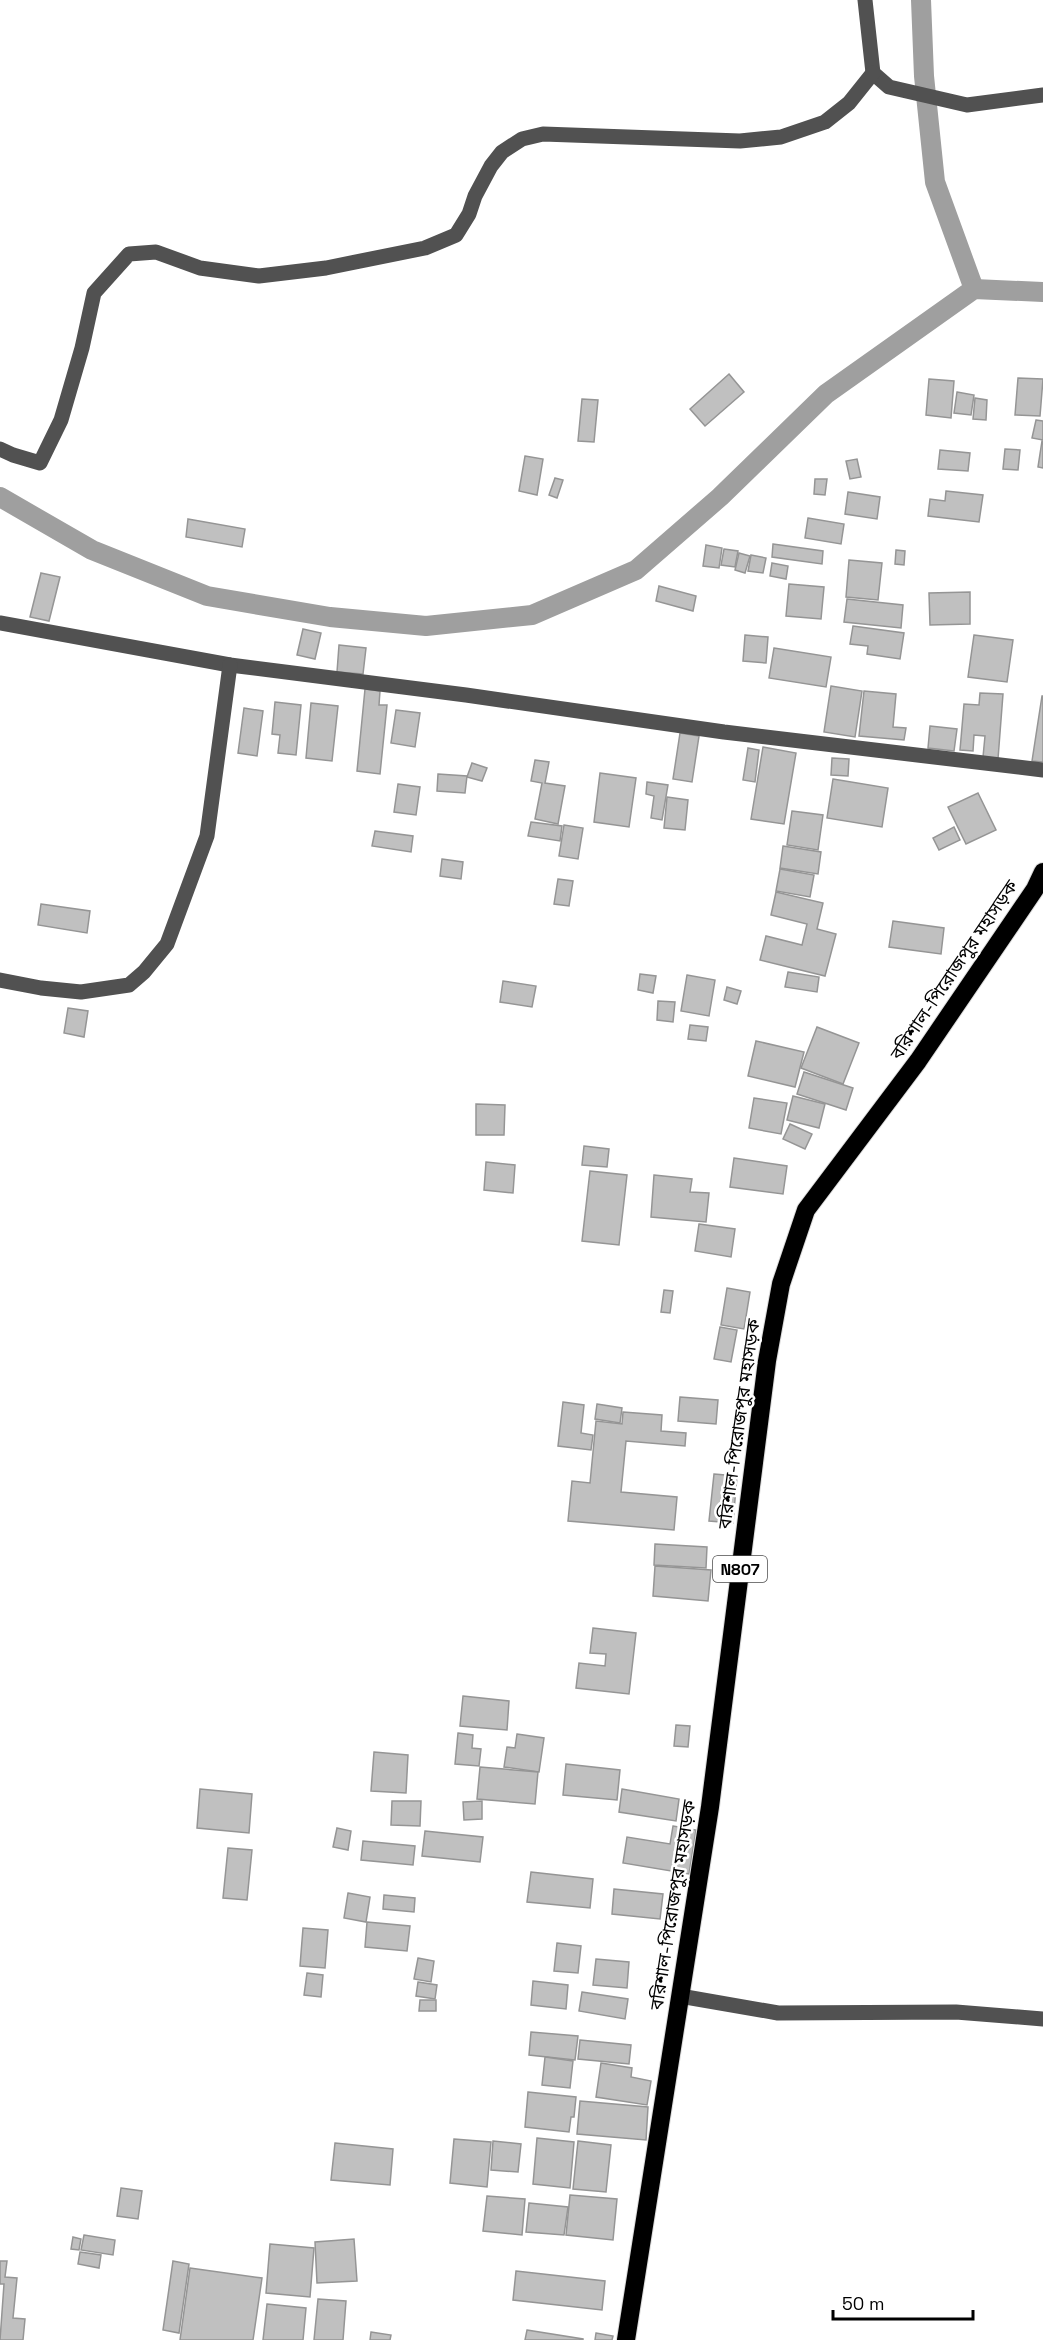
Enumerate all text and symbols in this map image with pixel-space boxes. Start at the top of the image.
street label: বরিশাল-পিরোজপুর মহাসড়ক [884,875,1023,1065]
street label: বরিশাল-পিরোজপুর মহাসড়ক [712,1317,765,1532]
road number: N807 [713,1556,767,1582]
street label: বরিশাল-পিরোজপুর মহাসড়ক [644,1798,701,2012]
scale bar [833,2283,972,2321]
text: 50 m [842,2292,884,2315]

